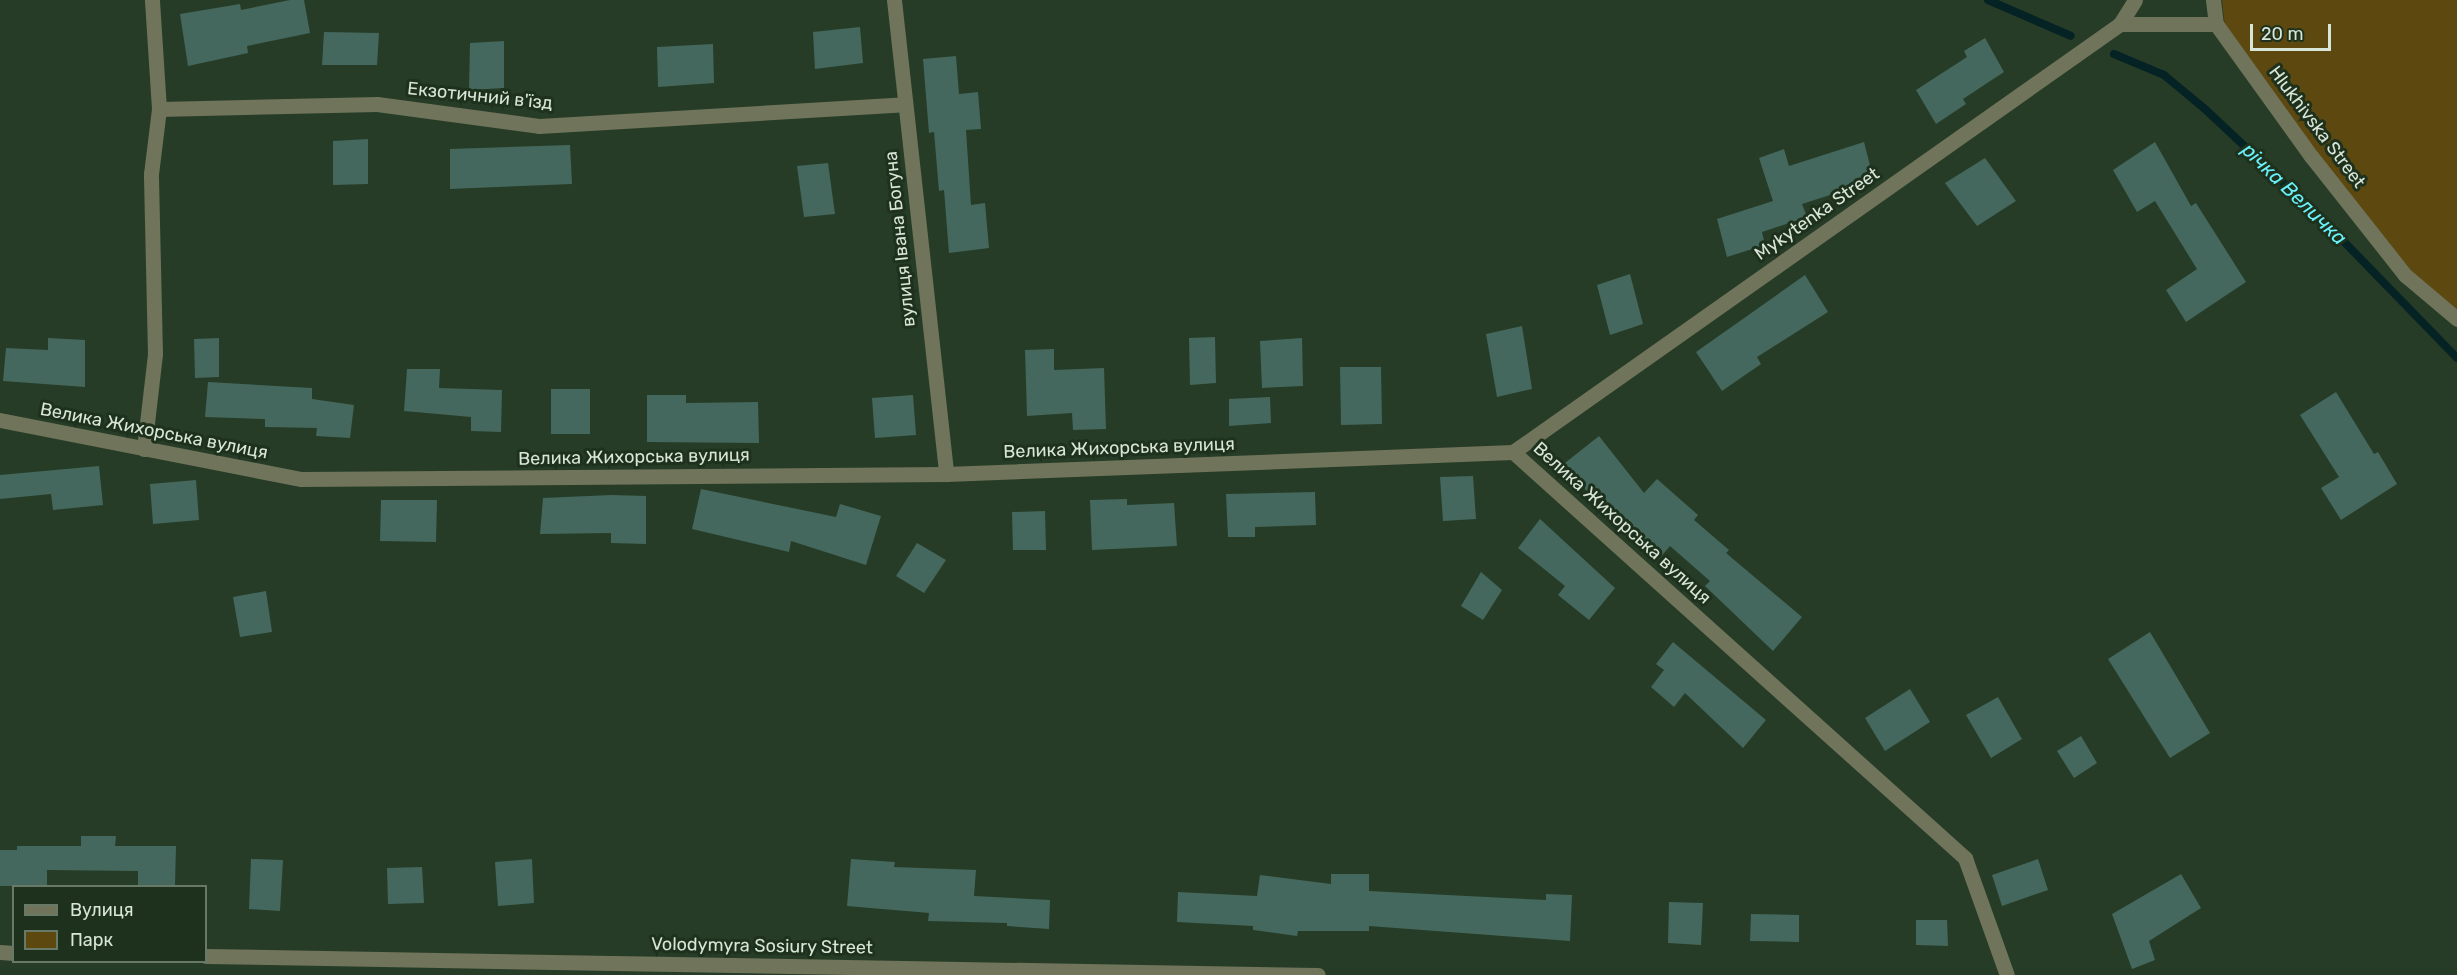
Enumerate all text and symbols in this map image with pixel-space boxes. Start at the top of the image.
scale bar [2253,12,2334,50]
text: 20 m [2261,23,2303,45]
street label: Hlukhivska Street [2264,62,2370,192]
street label: Екзотичний в'їзд [406,78,554,114]
water label: річка Величка [2236,138,2352,250]
street label: вулиця Івана Богуна [880,150,920,328]
street label: Mykytenka Street [1751,163,1883,265]
street label: Велика Жихорська вулиця [38,398,270,464]
street label: Велика Жихорська вулиця [1003,433,1235,463]
street label: Велика Жихорська вулиця [1529,437,1715,609]
street label: Велика Жихорська вулиця [518,444,750,470]
legend [12,885,207,963]
text: Вулиця [70,899,134,921]
text: Парк [70,929,113,951]
street label: Volodymyra Sosiury Street [651,933,873,959]

